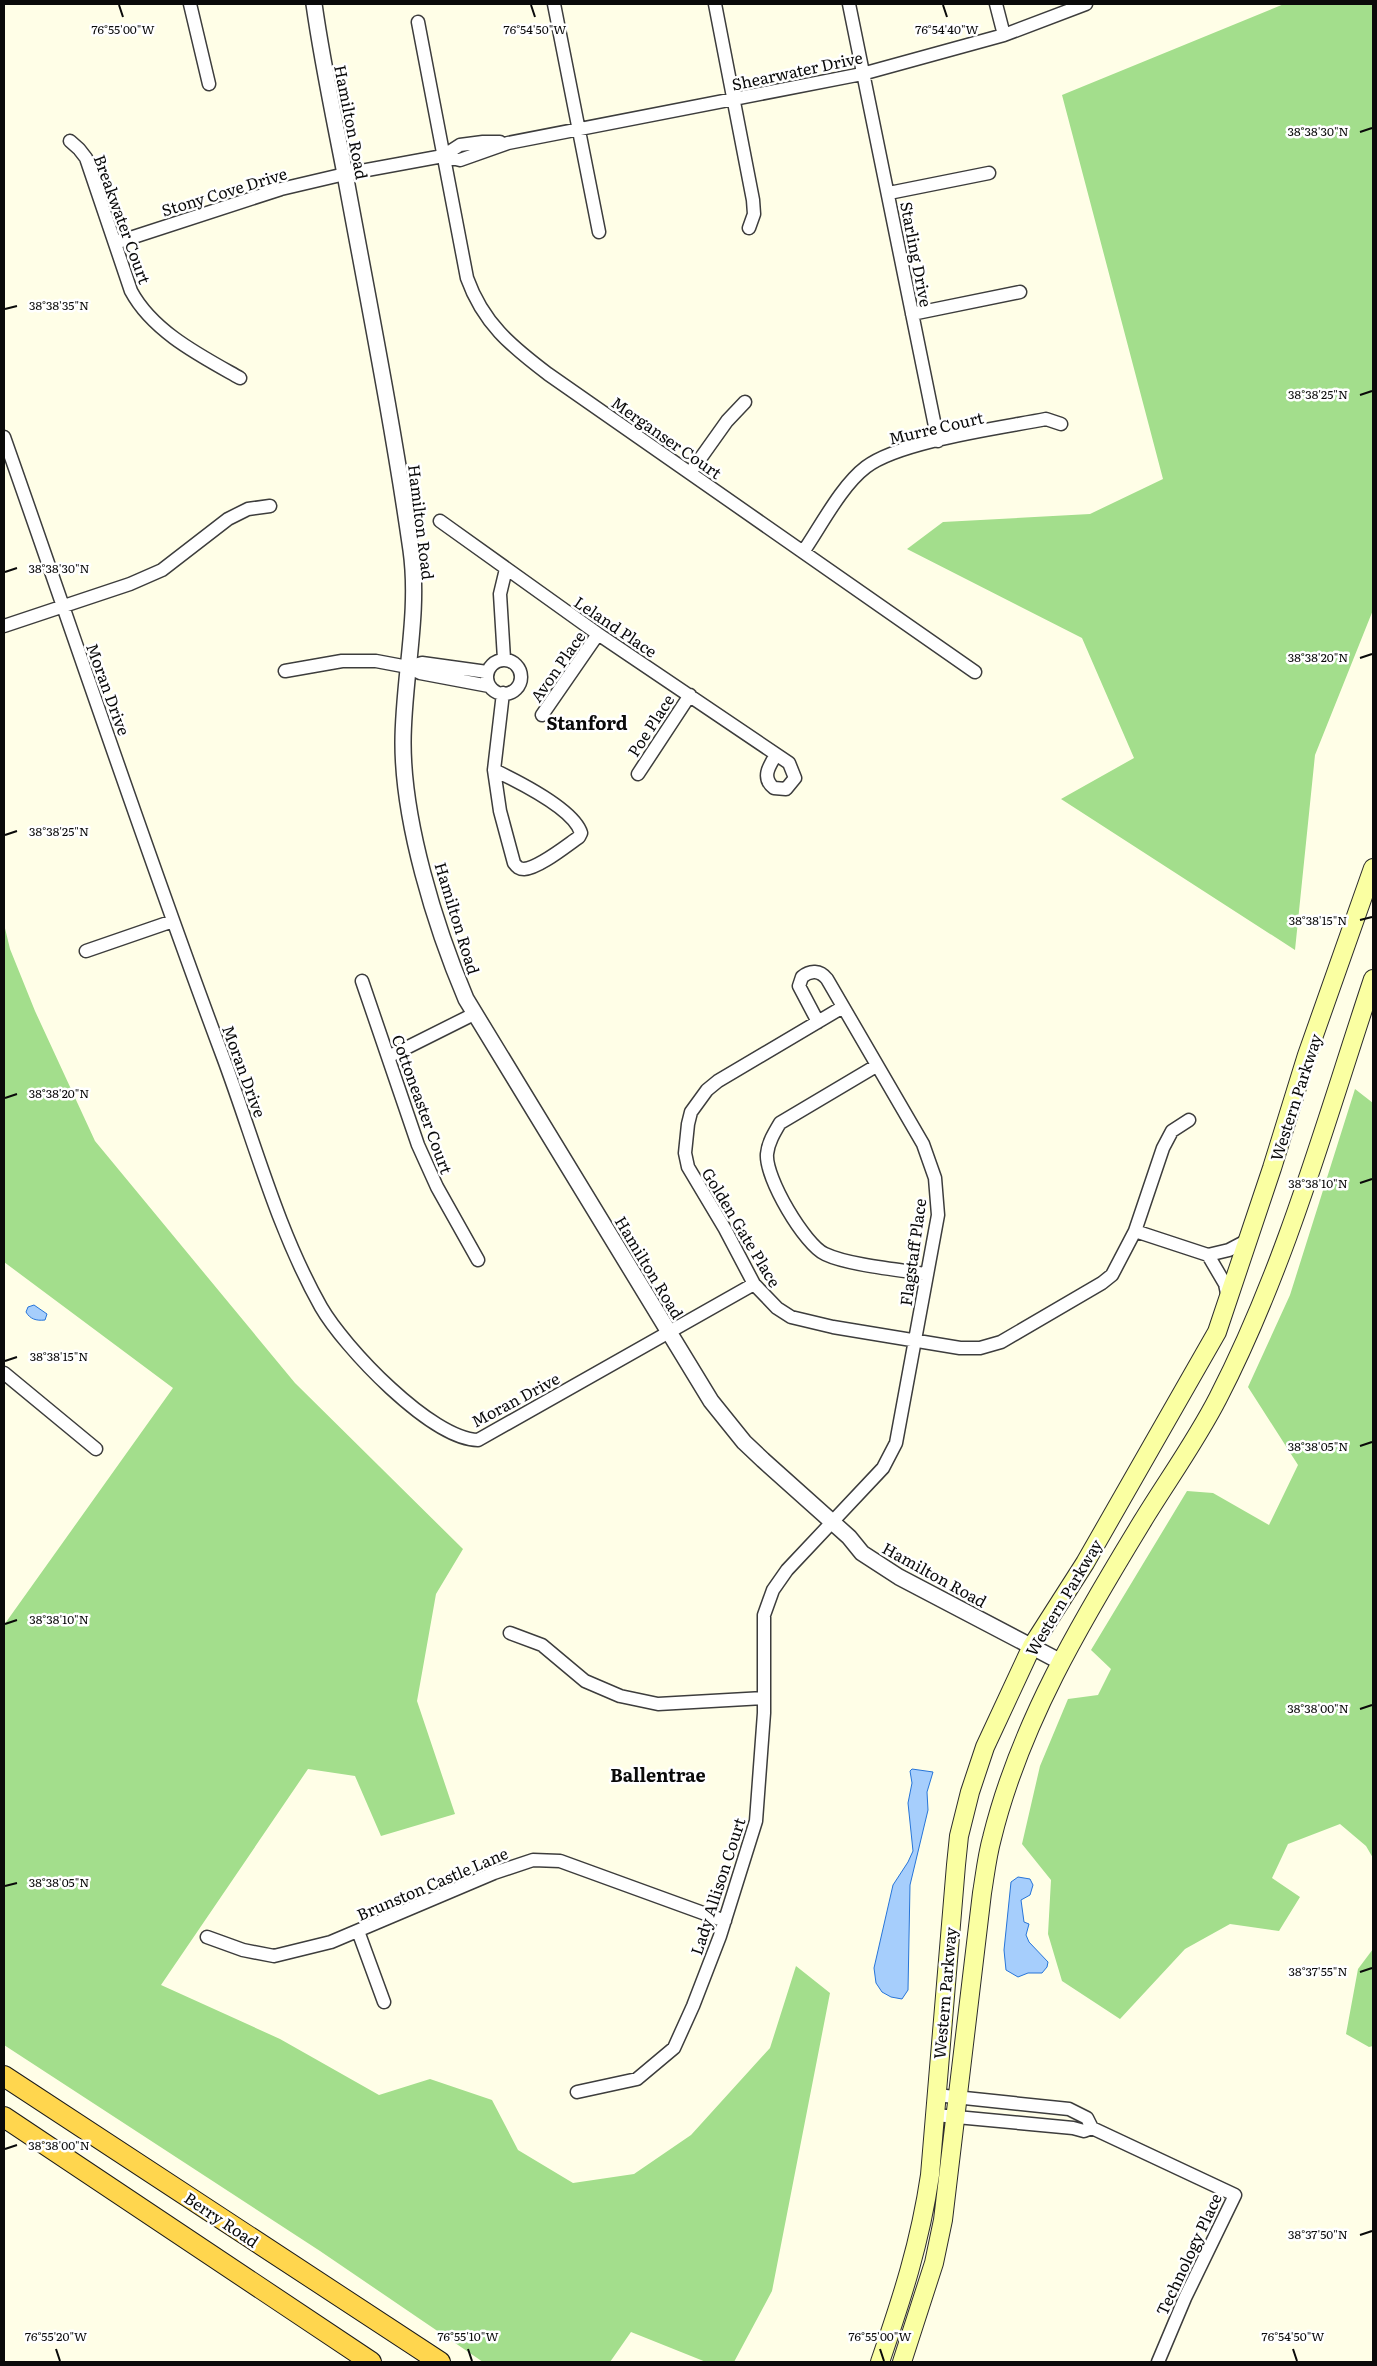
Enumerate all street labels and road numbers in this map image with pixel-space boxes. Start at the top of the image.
street label: Shearwater Drive [729,44,865,96]
street label: Hamilton Road [329,63,375,181]
street label: Breakwater Court [88,151,158,288]
street label: Stony Cove Drive [158,161,290,221]
street label: Starling Drive [895,199,939,309]
street label: Merganser Court [607,390,728,484]
street label: Murre Court [886,404,986,450]
street label: Hamilton Road [403,463,441,581]
street label: Leland Place [570,589,662,663]
street label: Avon Place [524,625,590,707]
street label: Moran Drive [81,639,137,739]
street label: Poe Place [621,689,679,761]
street label: Hamilton Road [430,859,487,977]
street label: Moran Drive [217,1021,273,1121]
street label: Western Parkway [1263,1030,1327,1164]
street label: Cottoneaster Court [387,1031,460,1178]
street label: Golden Gate Place [697,1163,787,1291]
street label: Flagstaff Place [893,1197,931,1307]
street label: Hamilton Road [610,1211,690,1323]
street label: Moran Drive [467,1366,563,1432]
street label: Western Parkway [1019,1533,1108,1660]
street label: Hamilton Road [878,1535,992,1613]
street label: Lady Allison Court [683,1814,751,1958]
street label: Brunston Castle Lane [353,1840,511,1926]
street label: Western Parkway [926,1925,962,2060]
street label: Berry Road [180,2185,264,2253]
street label: Technology Place [1149,2189,1227,2319]

